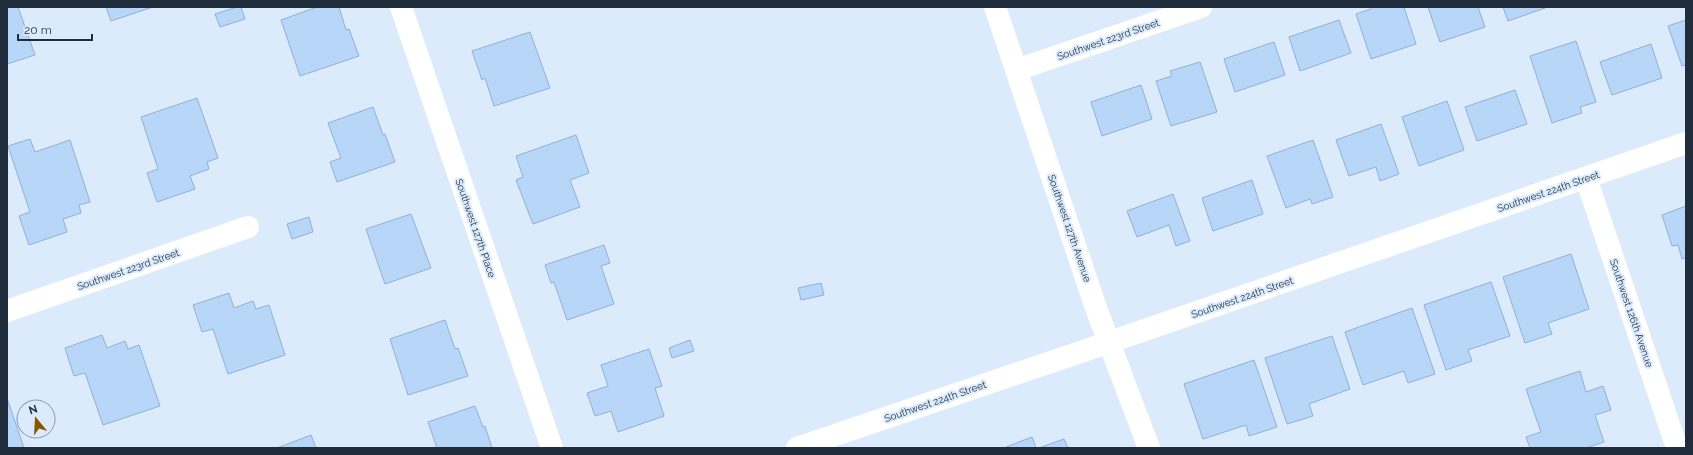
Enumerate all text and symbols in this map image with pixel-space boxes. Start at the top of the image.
scale bar [18,16,92,42]
street label: Southwest 223rd Street [1056,17,1161,62]
text: 20 m [24,23,52,37]
street label: Southwest 224th Street [1496,169,1601,214]
street label: Southwest 127th Avenue [1046,173,1093,283]
street label: Southwest 127th Place [453,177,498,279]
street label: Southwest 223rd Street [76,247,181,292]
street label: Southwest 126th Avenue [1608,258,1655,369]
street label: Southwest 224th Street [1190,275,1295,320]
street label: Southwest 224th Street [883,379,988,424]
north arrow [16,399,56,439]
text: N [27,402,39,417]

